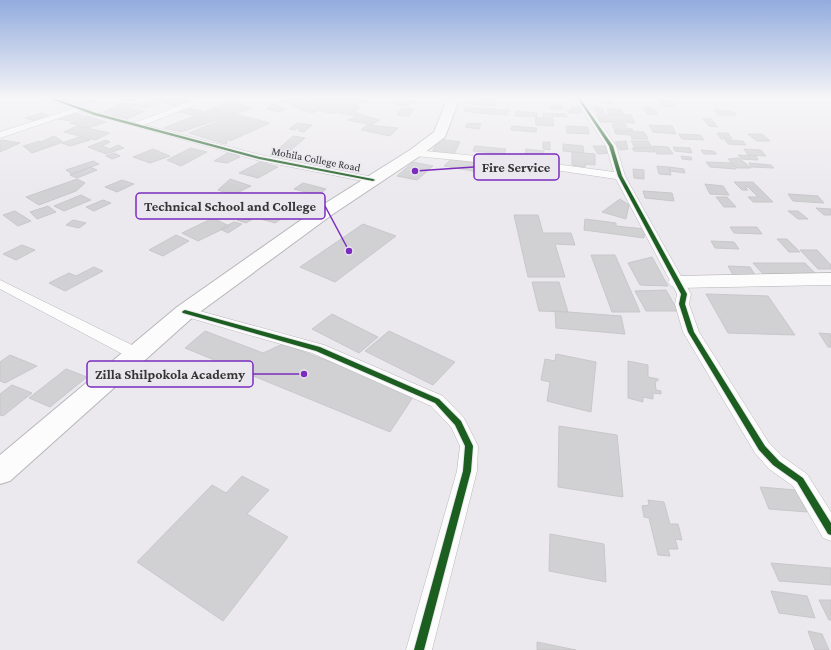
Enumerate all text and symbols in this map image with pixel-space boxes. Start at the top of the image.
street label: Mohila College Road [270,144,362,175]
callout: Fire Service [474,154,559,180]
text: Fire Service [482,159,551,175]
callout: Technical School and College [136,193,325,219]
text: Technical School and College [144,198,317,214]
callout: Zilla Shilpokola Academy [87,361,253,387]
text: Zilla Shilpokola Academy [95,366,245,382]

